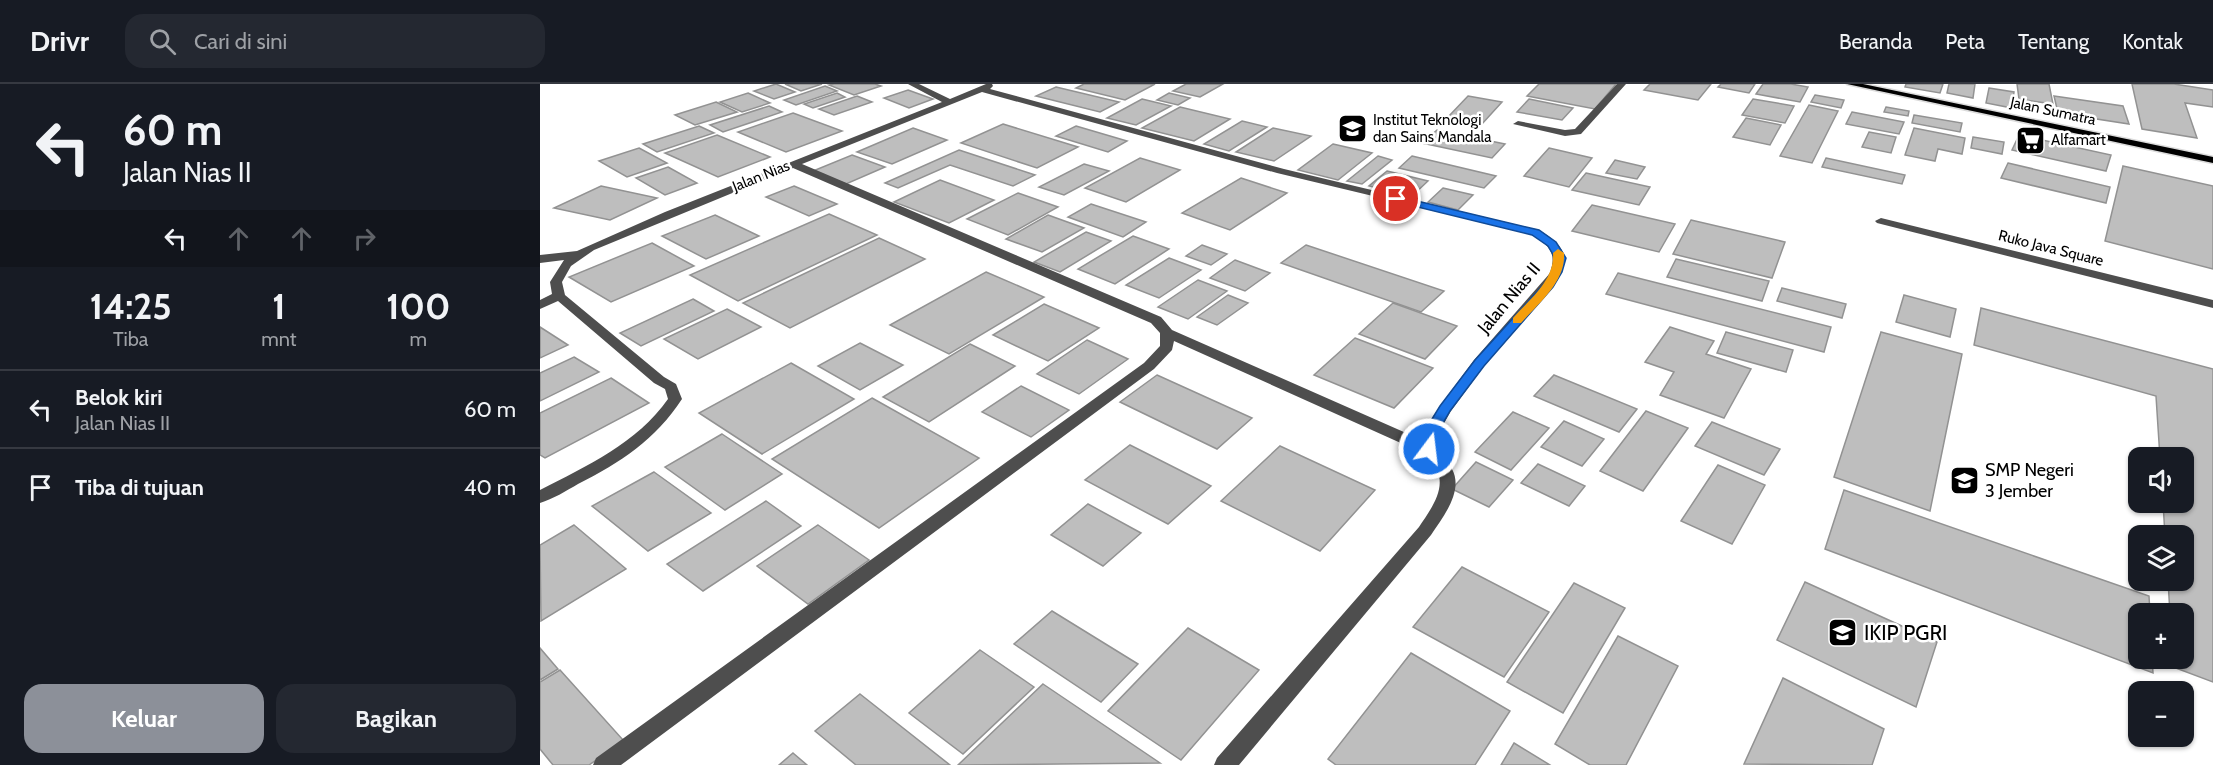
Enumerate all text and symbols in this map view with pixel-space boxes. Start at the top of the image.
search box [125,14,545,68]
text: Drivr [30,24,89,58]
icon: search [146,25,179,58]
text: Cari di sini [194,28,287,55]
text: Beranda [1839,29,1912,54]
text: Peta [1945,29,1985,54]
text: Tentang [2018,29,2089,54]
text: Kontak [2122,29,2183,54]
street label: Jalan Sumatra [2008,93,2098,129]
text: 60 m [123,104,222,156]
icon: left [24,108,102,186]
place label: Institut Teknologi dan Sains Mandala [1373,111,1492,146]
school or university icon: Institut Teknologi dan Sains Mandala [1336,113,1368,145]
supermarket icon: Alfamart [2014,124,2046,156]
place label: Alfamart [2051,131,2106,149]
text: Jalan Nias II [123,156,252,189]
street label: Jalan Nias [729,156,792,196]
pin [1370,173,1421,224]
icon: arrive [1379,182,1412,215]
icon: left [159,222,192,255]
icon: ahead [222,222,255,255]
icon: ahead [285,222,318,255]
icon: right [348,222,381,255]
street label: Ruko Java Square [1997,226,2106,270]
street label: Jalan Nias II [1472,258,1545,339]
text: 14:25 [90,284,172,328]
text: 1 [272,284,286,328]
text: 100 [386,284,450,328]
text: Tiba [113,327,148,351]
text: mnt [261,327,297,351]
text: m [409,327,427,351]
text: Belok kiri [75,384,162,411]
icon: left [24,393,57,426]
text: 60 m [464,396,516,423]
text: Jalan Nias II [75,411,170,435]
position arrow [1397,417,1461,481]
map controls [2128,447,2194,747]
button: sound [2128,447,2194,513]
place label: SMP Negeri 3 Jember [1985,459,2074,502]
school or university icon: SMP Negeri 3 Jember [1948,464,1980,496]
icon: arrive [24,471,57,504]
text: Tiba di tujuan [75,474,204,501]
text: 40 m [464,474,516,501]
button: layers [2128,525,2194,591]
button: + [2128,603,2194,669]
school or university icon: IKIP PGRI [1827,617,1859,649]
place label: IKIP PGRI [1864,620,1947,645]
button: − [2128,681,2194,747]
button: Keluar [24,684,264,753]
button: Bagikan [276,684,516,753]

